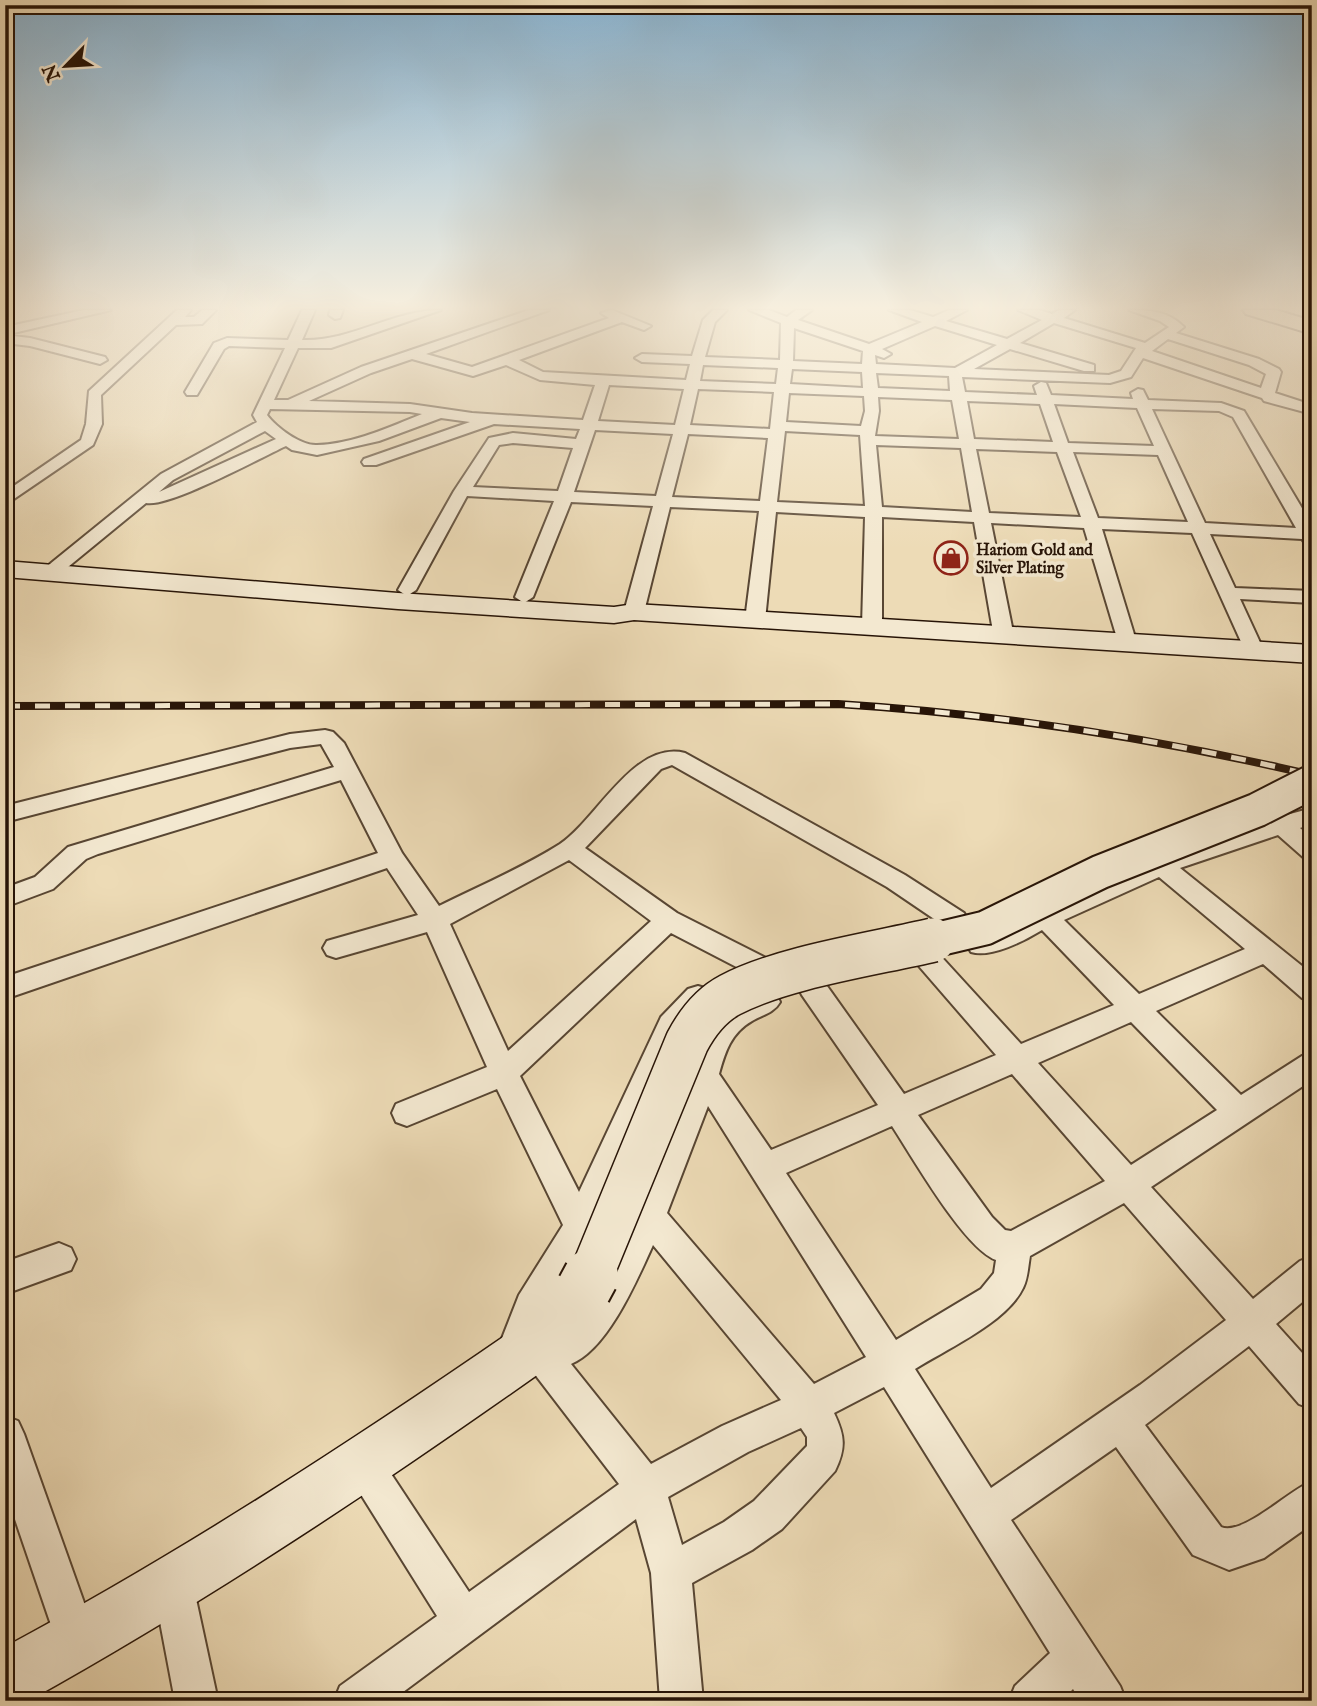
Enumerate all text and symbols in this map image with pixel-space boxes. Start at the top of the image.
north arrow [32,32,102,102]
text: N [38,59,67,86]
shop icon: Hariom Gold and Silver Plating [932,539,970,577]
place label: Hariom Gold and Silver Plating [976,541,1093,579]

